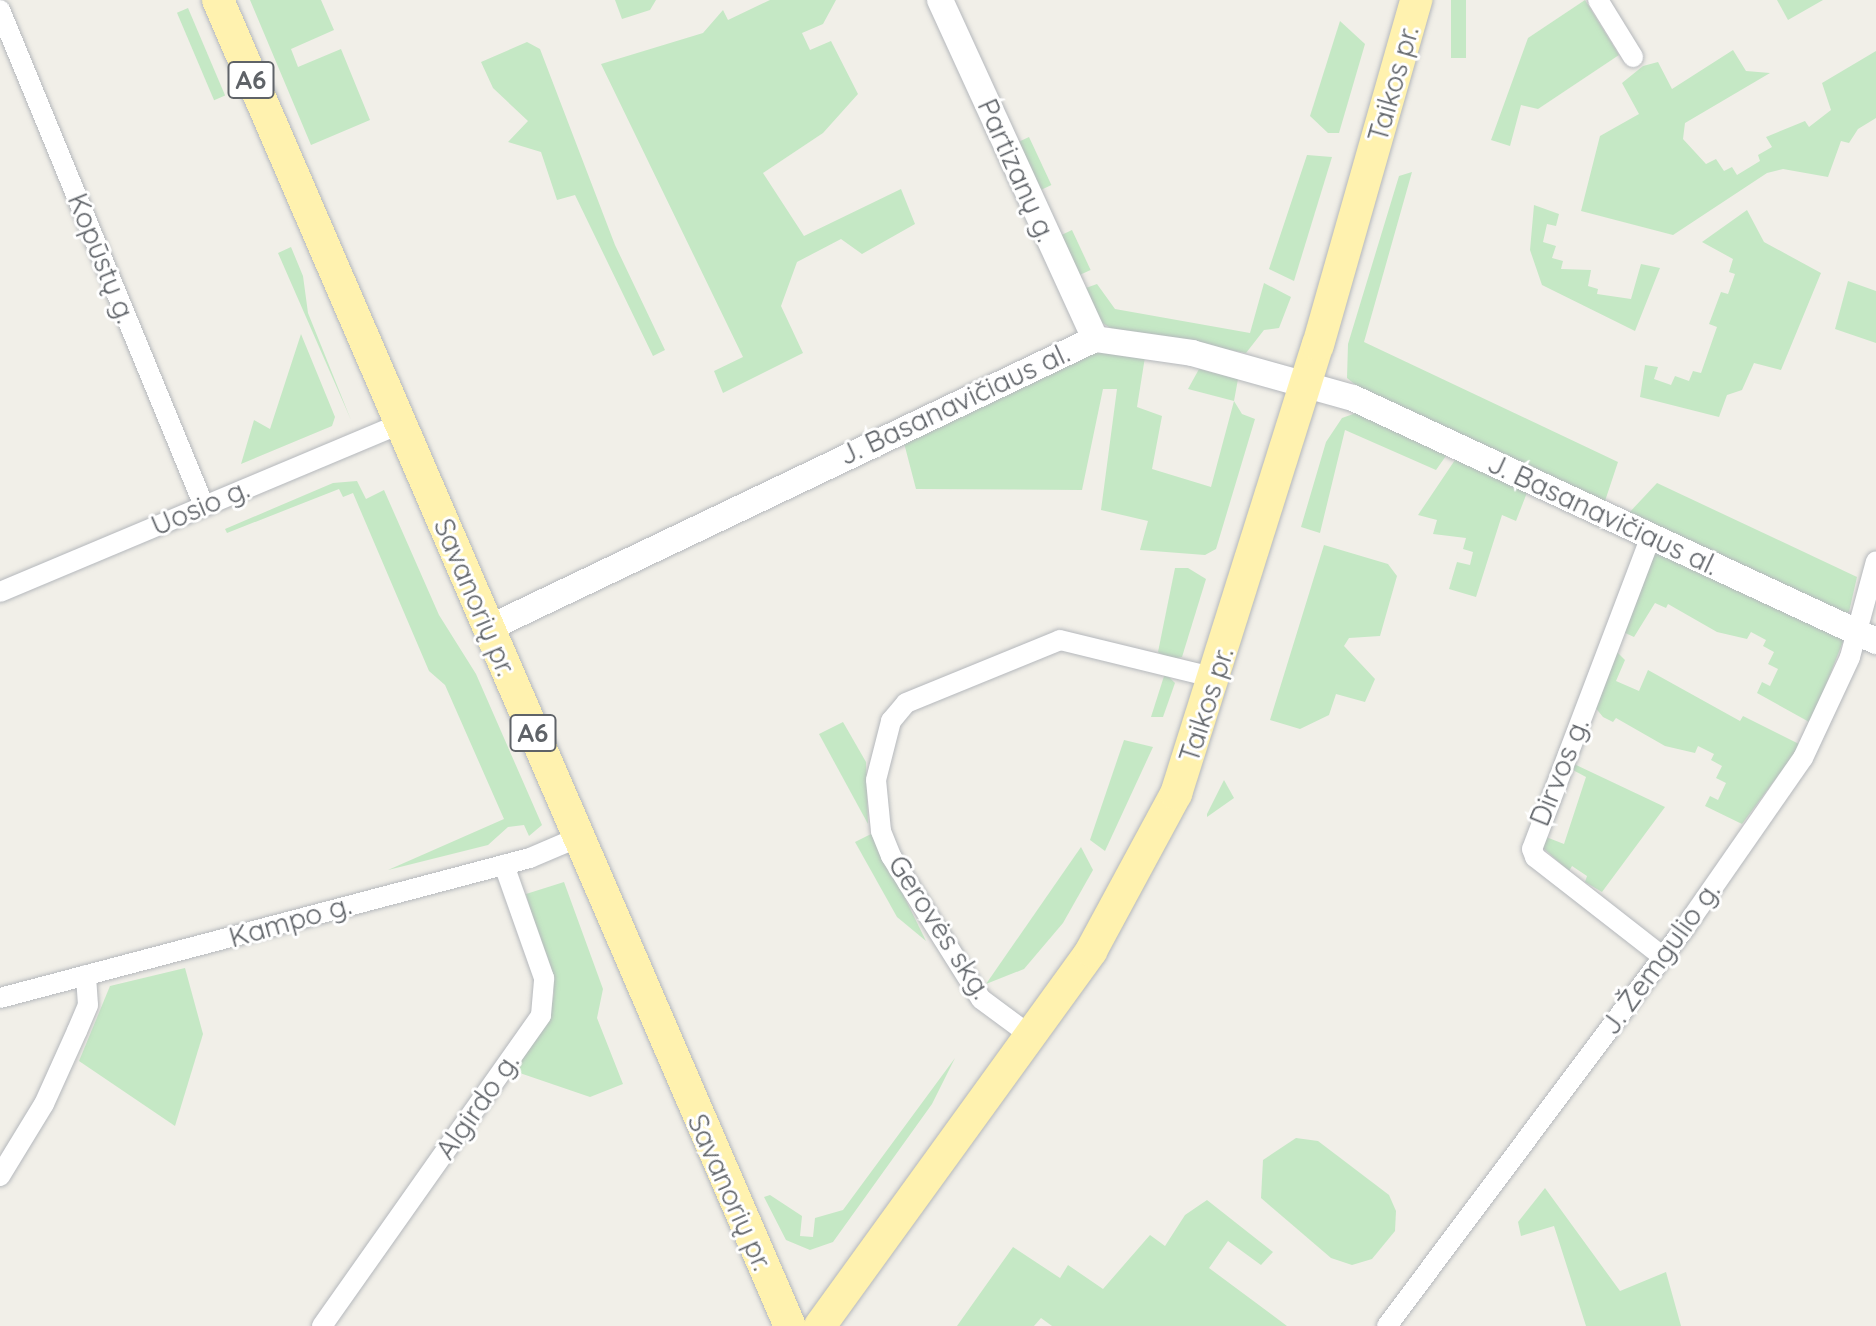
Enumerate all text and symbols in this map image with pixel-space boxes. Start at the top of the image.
street label: Taikos pr. [1360,22,1426,146]
road number: A6 [227,58,275,102]
street label: Partizanų g. [971,94,1063,246]
street label: Kopūstų g. [61,188,143,328]
street label: J. Basanavičiaus al. [834,336,1074,472]
street label: J. Basanavičiaus al. [1483,446,1723,582]
street label: Uosio g. [146,471,254,543]
street label: Savanorių pr. [427,513,523,681]
street label: Taikos pr. [1172,643,1240,767]
road number: A6 [509,711,557,755]
street label: Dirvos g. [1522,713,1596,831]
street label: Gerovės skg. [881,849,999,1005]
street label: J. Žemgulio g. [1593,875,1727,1041]
street label: Kampo g. [225,888,355,954]
street label: Algirdo g. [428,1046,526,1166]
street label: Savanorių pr. [681,1109,779,1275]

